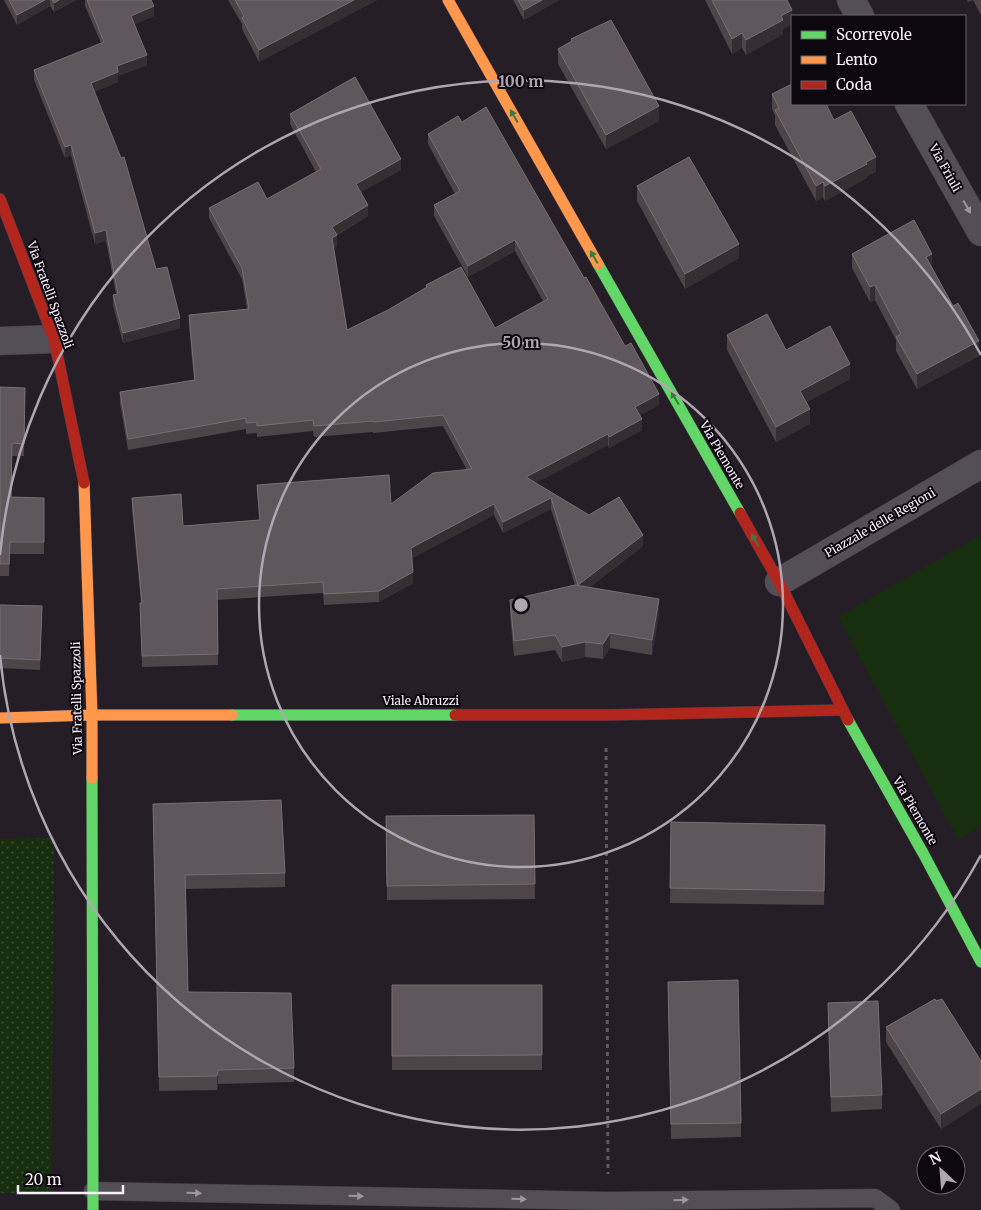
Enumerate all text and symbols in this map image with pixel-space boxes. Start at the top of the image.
legend [791,15,966,105]
text: Scorrevole [836,25,912,44]
text: Lento [836,50,878,69]
text: 100 m [499,72,543,91]
text: Coda [836,75,872,94]
one-way arrow [510,108,518,123]
street label: Via Friuli [926,140,965,194]
one-way arrow [963,201,972,214]
street label: Via Fratelli Spazzoli [24,238,77,351]
one-way arrow [590,250,599,264]
text: 50 m [502,333,540,352]
one-way arrow [670,392,679,405]
street label: Via Piemonte [696,417,748,492]
street label: Piazzale delle Regioni [822,485,938,560]
one-way arrow [750,533,759,546]
centre of rings [512,596,530,614]
street label: Via Fratelli Spazzoli [68,641,85,756]
street label: Viale Abruzzi [382,693,459,708]
street label: Via Piemonte [889,773,941,848]
north arrow [916,1145,966,1195]
text: N [926,1148,944,1169]
scale bar [18,1162,122,1194]
text: 20 m [25,1170,62,1189]
one-way arrow [186,1189,202,1197]
one-way arrow [349,1192,365,1200]
one-way arrow [511,1195,527,1203]
one-way arrow [674,1196,690,1204]

